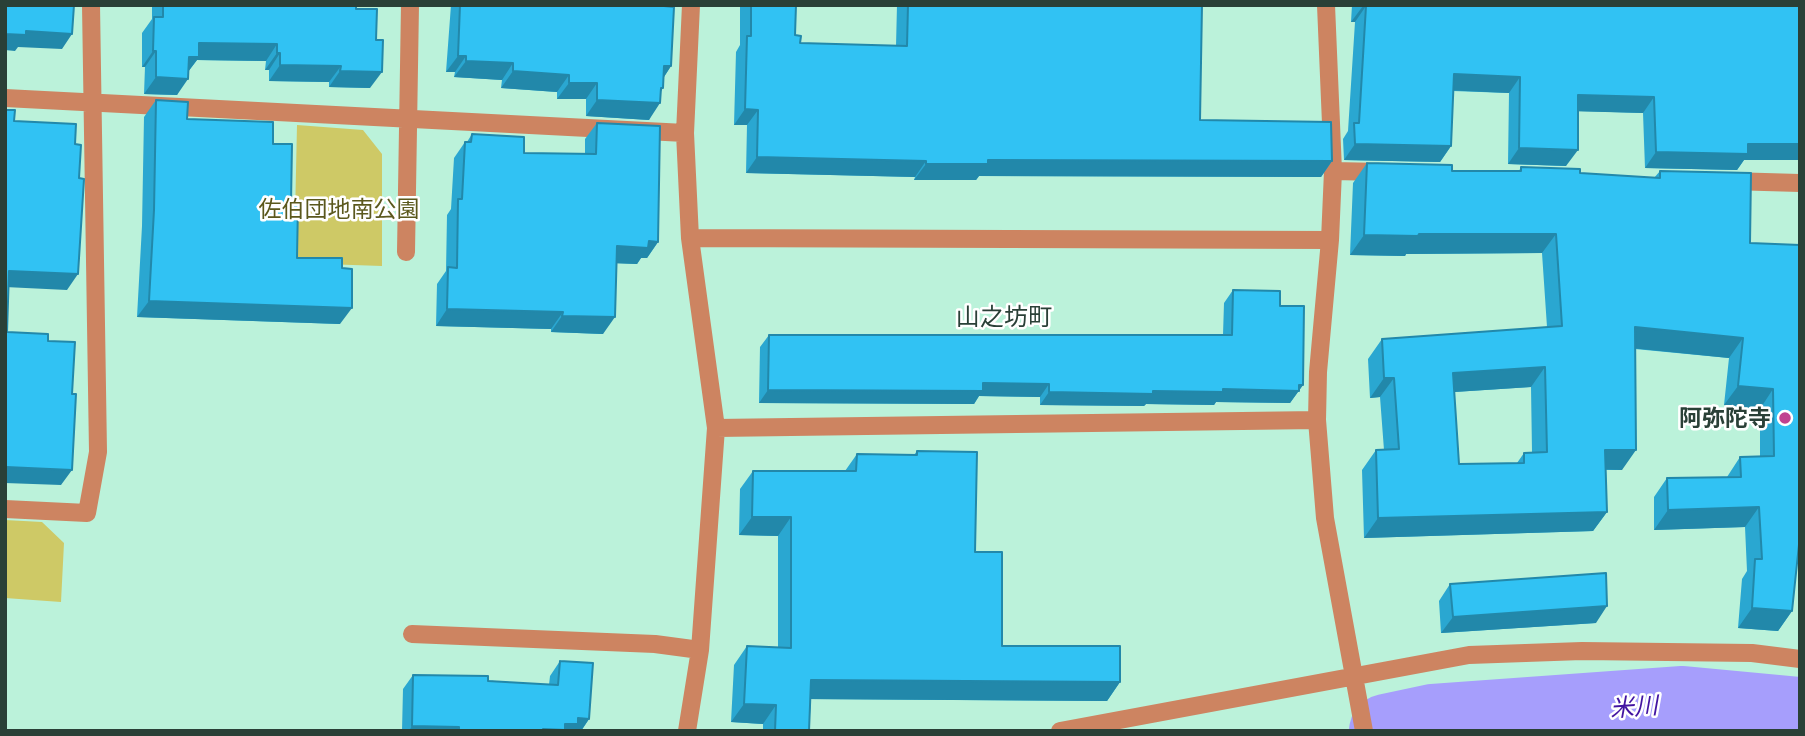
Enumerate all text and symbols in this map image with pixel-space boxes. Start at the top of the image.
park label: 佐伯団地南公園 [259,195,419,223]
district label: 山之坊町 [956,303,1052,331]
place label: 阿弥陀寺 [1679,404,1771,432]
marker: 阿弥陀寺 [1777,410,1793,426]
water label: 米川 [1609,691,1659,723]

